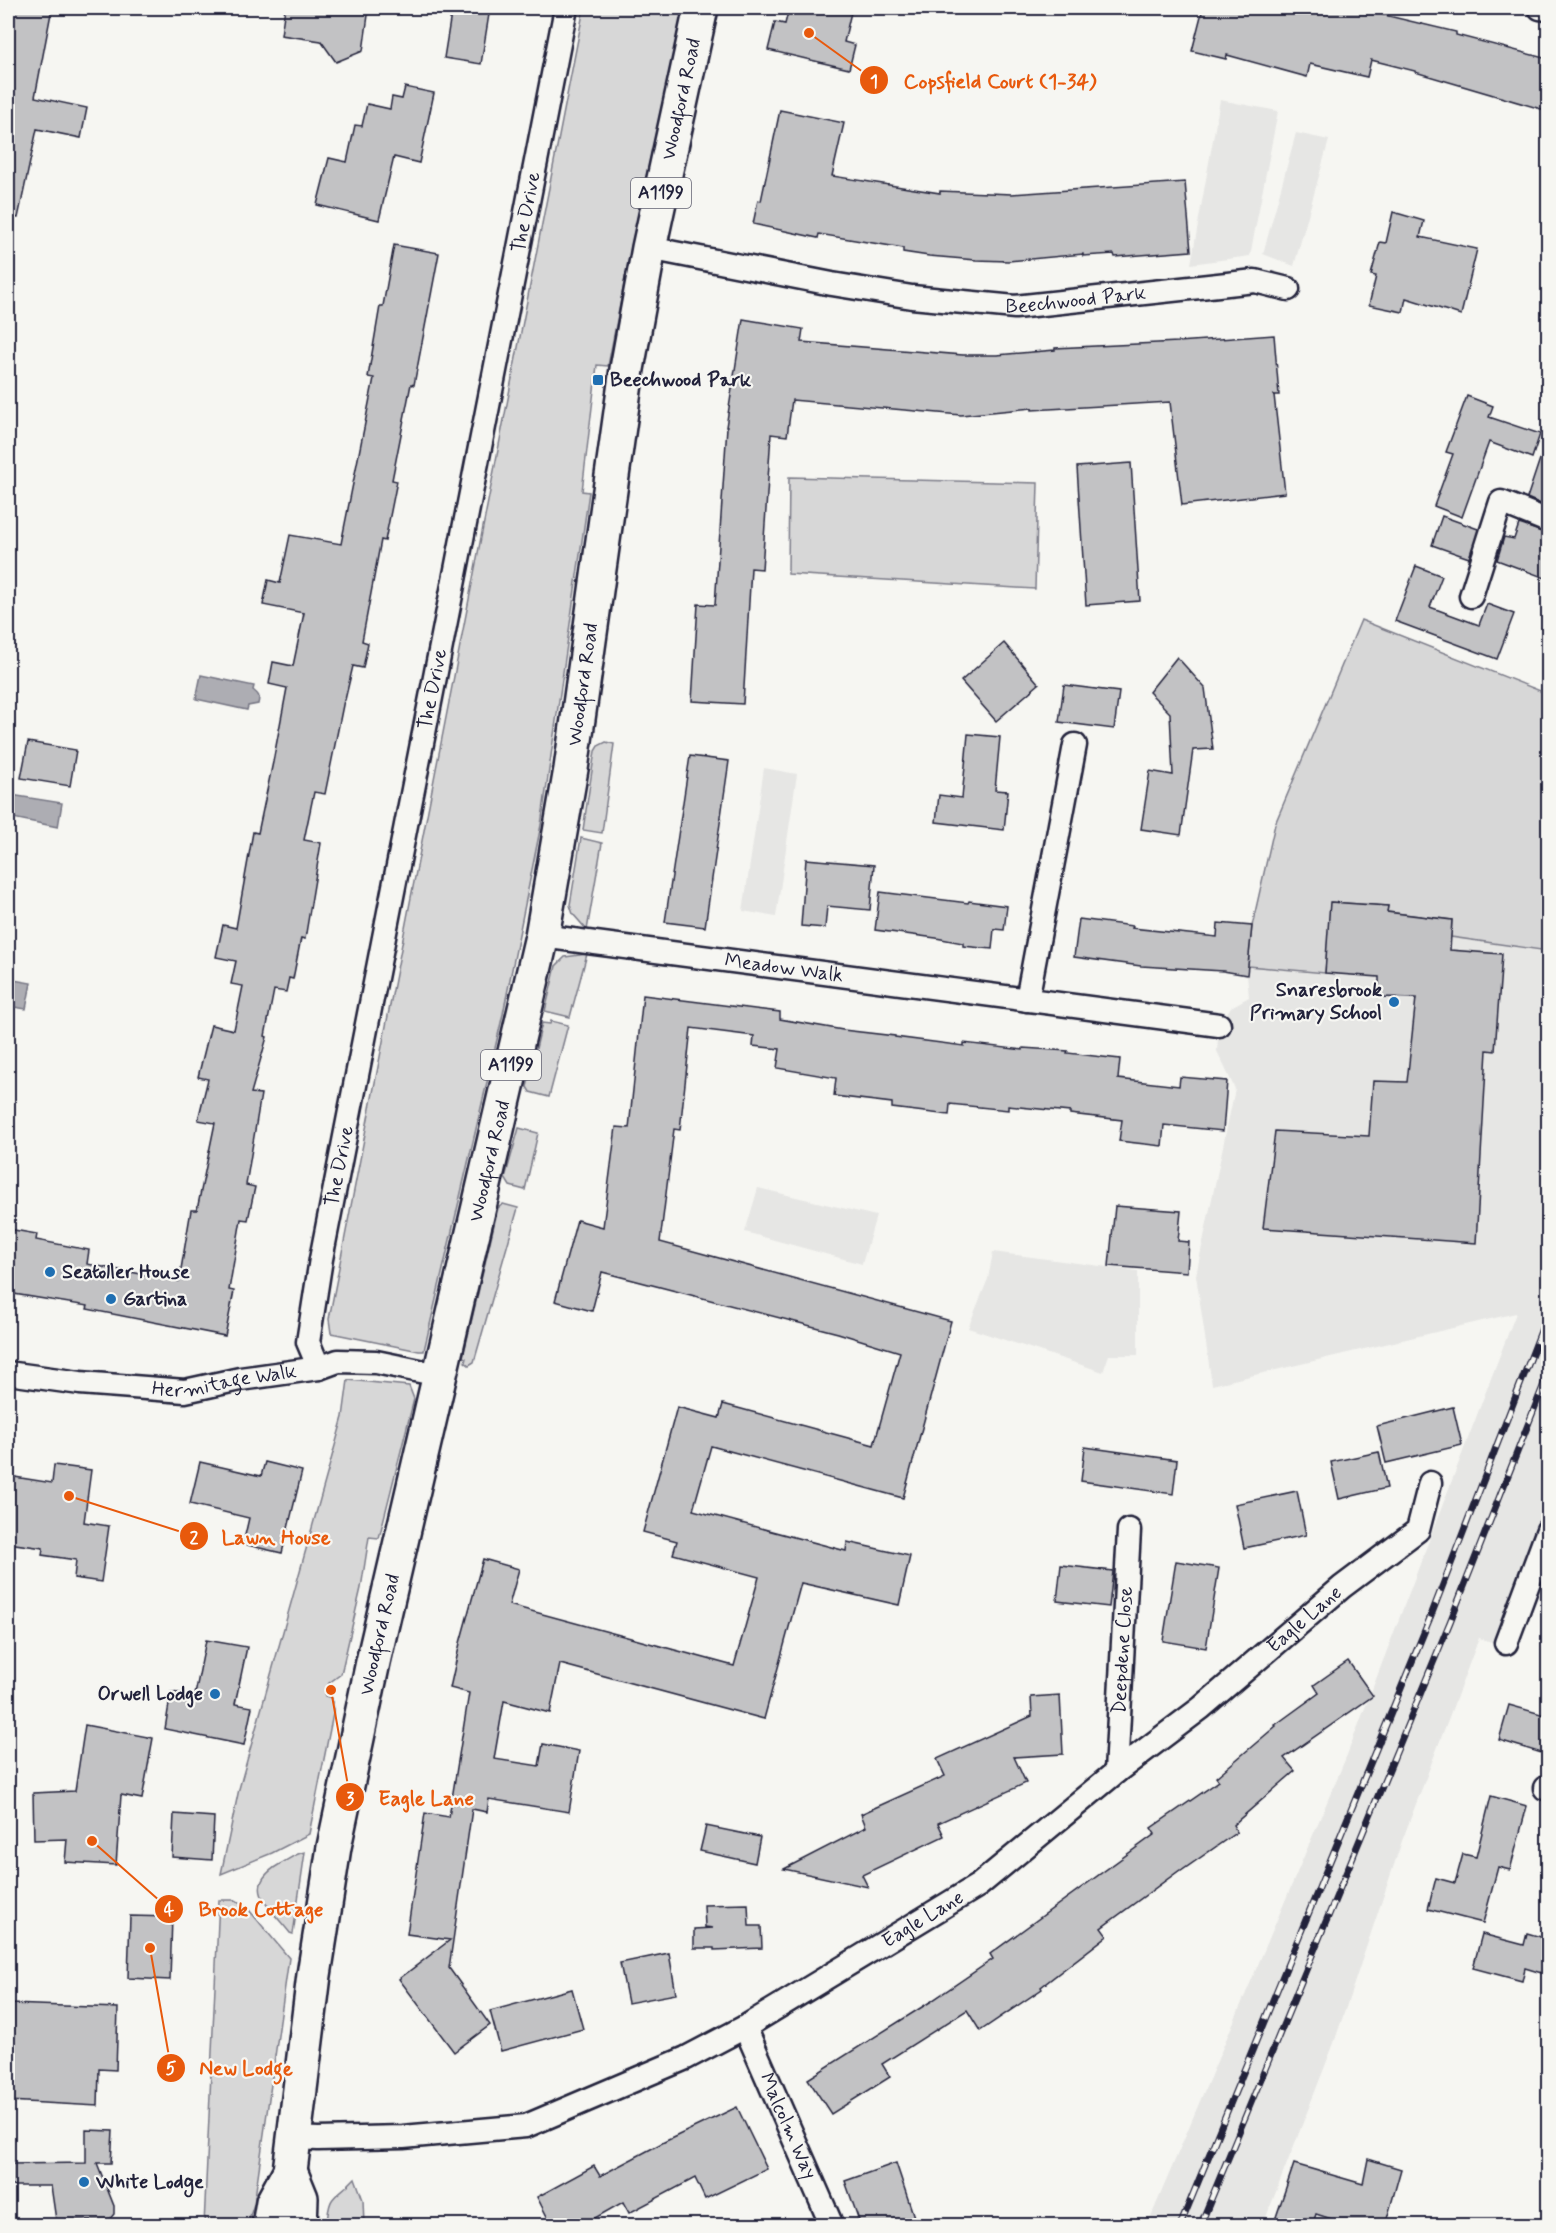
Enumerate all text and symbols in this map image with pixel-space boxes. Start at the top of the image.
street label: Woodford Road [655,36,708,162]
callout: Copsfield Court (1-34) [859,61,1110,100]
text: Copsfield Court (1-34) [904,68,1097,96]
text: 1 [870,70,878,94]
street label: The Drive [505,169,547,255]
road number: A1199 [631,178,691,208]
street label: Beechwood Park [1004,279,1147,321]
place label: Beechwood Park [610,367,752,394]
marker: Beechwood Park [591,373,605,387]
street label: Woodford Road [561,621,605,748]
street label: The Drive [411,646,454,732]
street label: Meadow Walk [723,947,845,989]
place label: Snaresbrook Primary School [1250,977,1382,1027]
marker: Snaresbrook Primary School [1387,995,1401,1009]
road number: A1199 [481,1050,541,1080]
street label: Woodford Road [462,1098,517,1225]
street label: The Drive [318,1123,360,1209]
place label: Seatoller House [62,1259,190,1286]
marker: Seatoller House [43,1265,57,1279]
place label: Gartina [123,1286,187,1313]
marker: Gartina [104,1292,118,1306]
street label: Hermitage Walk [151,1358,298,1405]
callout: Lawn House [179,1517,342,1556]
text: Lawn House [221,1524,331,1552]
text: 2 [190,1526,199,1550]
street label: Woodford Road [353,1571,407,1698]
street label: Eagle Lane [1261,1579,1348,1659]
street label: Deepdene Close [1106,1586,1139,1715]
place label: Orwell Lodge [98,1681,203,1708]
marker: Orwell Lodge [208,1687,222,1701]
callout: Eagle Lane [335,1778,486,1817]
text: Eagle Lane [378,1785,474,1813]
text: 3 [346,1787,355,1811]
street label: Eagle Lane [877,1884,969,1954]
callout: Brook Cottage [154,1890,337,1929]
text: Brook Cottage [198,1896,324,1924]
text: 4 [164,1898,175,1922]
callout: New Lodge [156,2048,306,2087]
text: New Lodge [199,2055,293,2085]
text: 5 [166,2057,177,2081]
street label: Malcolm Way [753,2068,823,2184]
place label: White Lodge [95,2169,204,2198]
marker: White Lodge [77,2175,91,2189]

